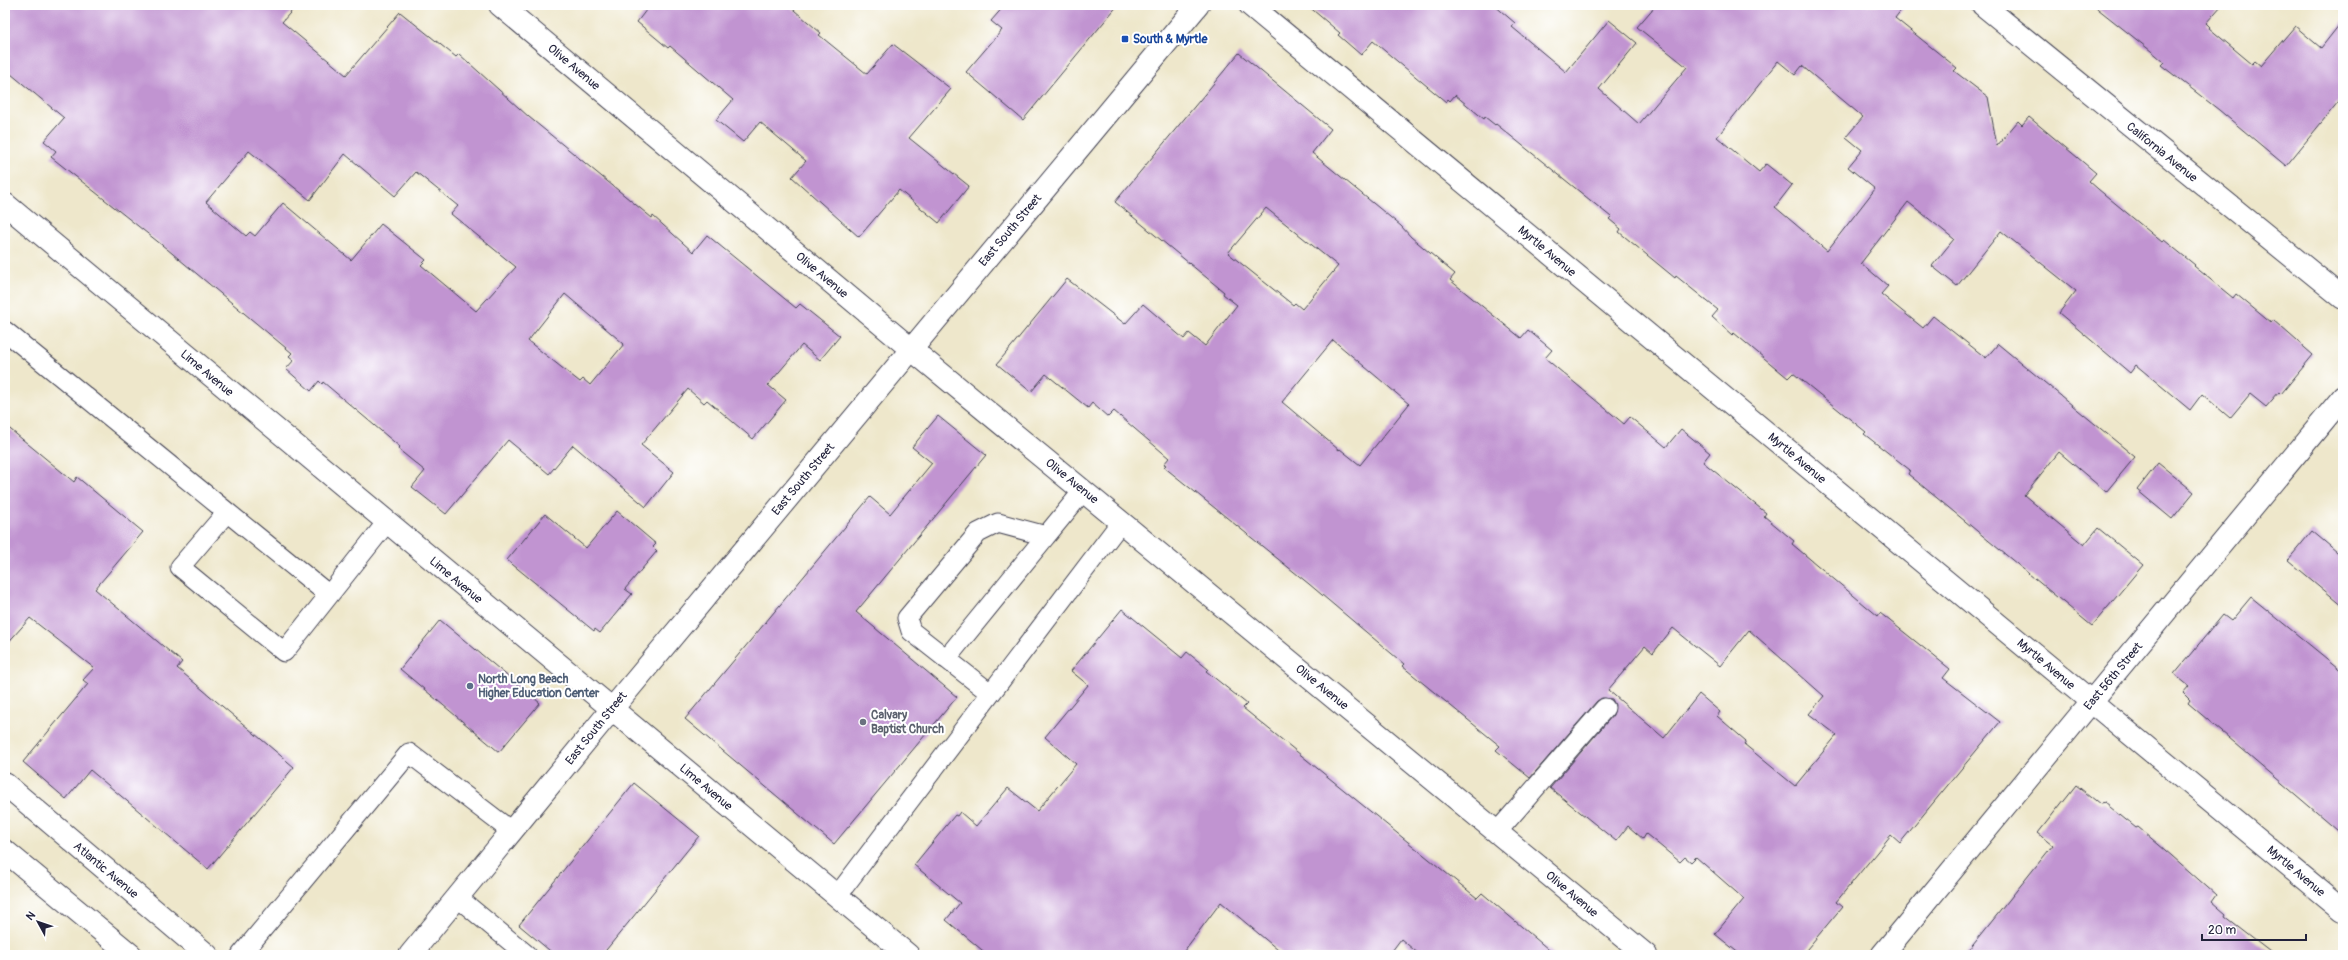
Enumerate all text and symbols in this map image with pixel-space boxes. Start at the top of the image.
place label: South & Myrtle [1133,32,1208,47]
marker: South & Myrtle [1120,34,1130,44]
street label: Olive Avenue [544,41,603,94]
street label: California Avenue [2123,119,2200,186]
street label: East South Street [976,191,1045,270]
street label: Myrtle Avenue [1515,223,1579,280]
street label: Olive Avenue [792,249,851,302]
street label: Lime Avenue [177,347,236,400]
street label: Myrtle Avenue [1765,430,1829,487]
street label: East South Street [769,440,838,519]
street label: Olive Avenue [1042,455,1101,507]
street label: Lime Avenue [426,554,485,607]
street label: Myrtle Avenue [2014,636,2078,693]
street label: East 56th Street [2081,639,2146,713]
street label: Olive Avenue [1292,661,1351,713]
place label: North Long Beach Higher Education Center [478,672,600,701]
marker: North Long Beach Higher Education Center [465,681,475,691]
street label: East South Street [562,689,631,768]
place label: Calvary Baptist Church [871,708,944,737]
marker: Calvary Baptist Church [858,717,868,727]
street label: Lime Avenue [676,761,735,814]
street label: Atlantic Avenue [70,839,141,902]
street label: Myrtle Avenue [2264,843,2328,900]
street label: Olive Avenue [1542,868,1601,921]
north arrow [18,902,58,942]
text: N [23,908,38,923]
scale bar [2202,916,2306,942]
text: 20 m [2208,923,2237,938]

